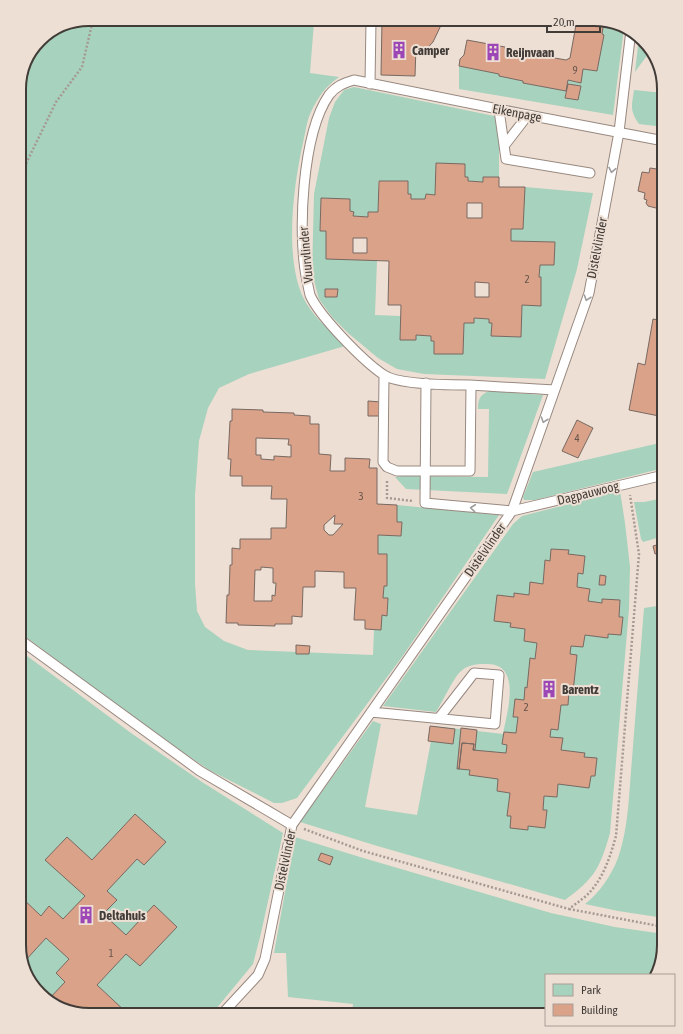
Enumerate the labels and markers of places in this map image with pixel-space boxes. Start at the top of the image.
building icon: Camper [389,40,409,60]
building icon: Reijnvaan [483,42,503,62]
place label: Camper [412,43,450,58]
place label: Reijnvaan [506,45,554,60]
building icon: Barentz [539,679,559,699]
place label: Barentz [562,682,599,697]
building icon: Deltahuis [76,905,96,925]
place label: Deltahuis [99,908,146,923]

